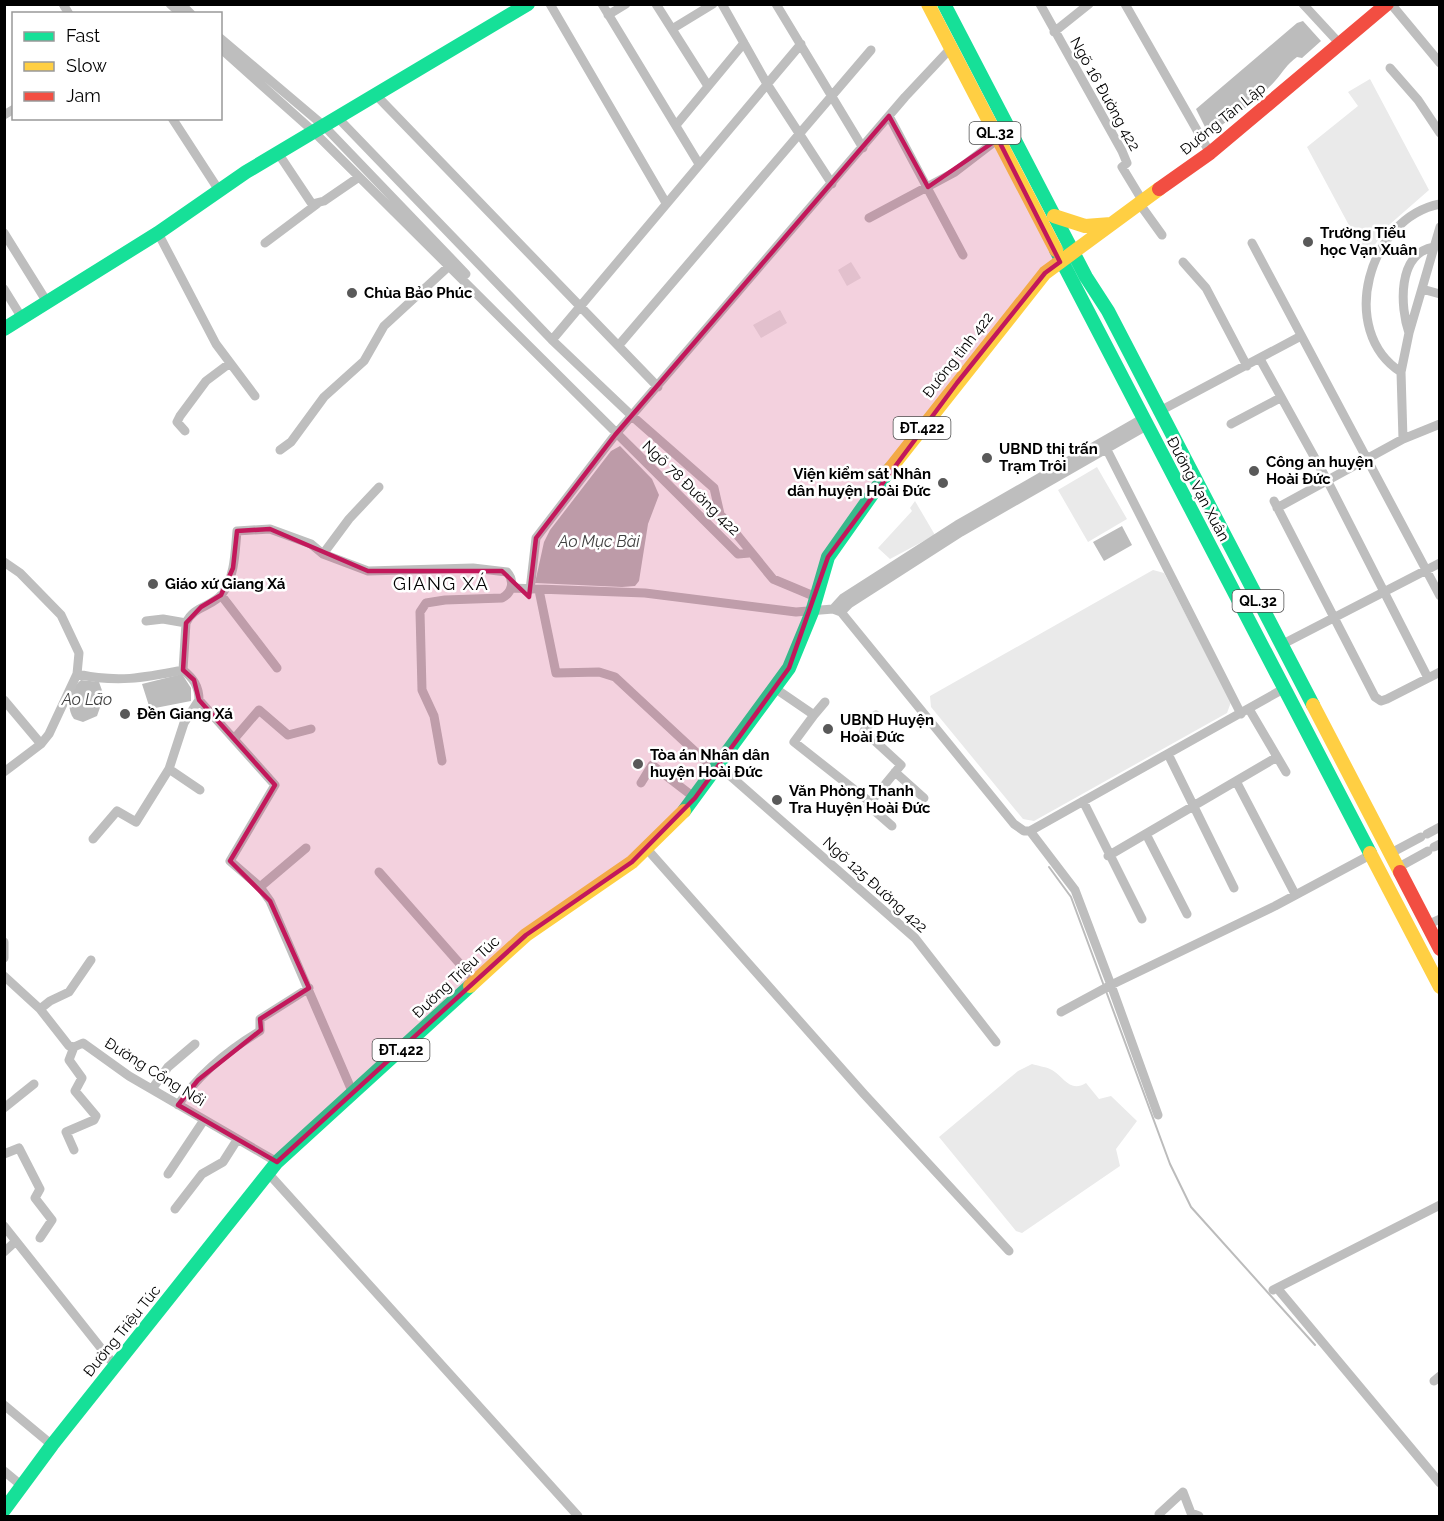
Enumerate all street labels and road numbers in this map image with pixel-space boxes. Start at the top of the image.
street label: Ngõ 16 Đường 422 [1066,34,1144,154]
street label: Đường Tân Lập [1177,79,1269,159]
road number: QL.32 [970,122,1020,144]
street label: Đường tỉnh 422 [919,308,997,401]
road number: ĐT.422 [894,417,950,439]
street label: Đường Vạn Xuân [1163,434,1233,544]
street label: Ngõ 78 Đường 422 [639,437,744,539]
road number: QL.32 [1232,590,1284,612]
street label: Ngõ 125 Đường 422 [819,833,931,937]
street label: Đường Triệu Túc [409,932,503,1022]
street label: Đường Cổng Nổi [101,1034,209,1110]
road number: ĐT.422 [372,1039,430,1061]
street label: Đường Triệu Túc [80,1282,164,1380]

